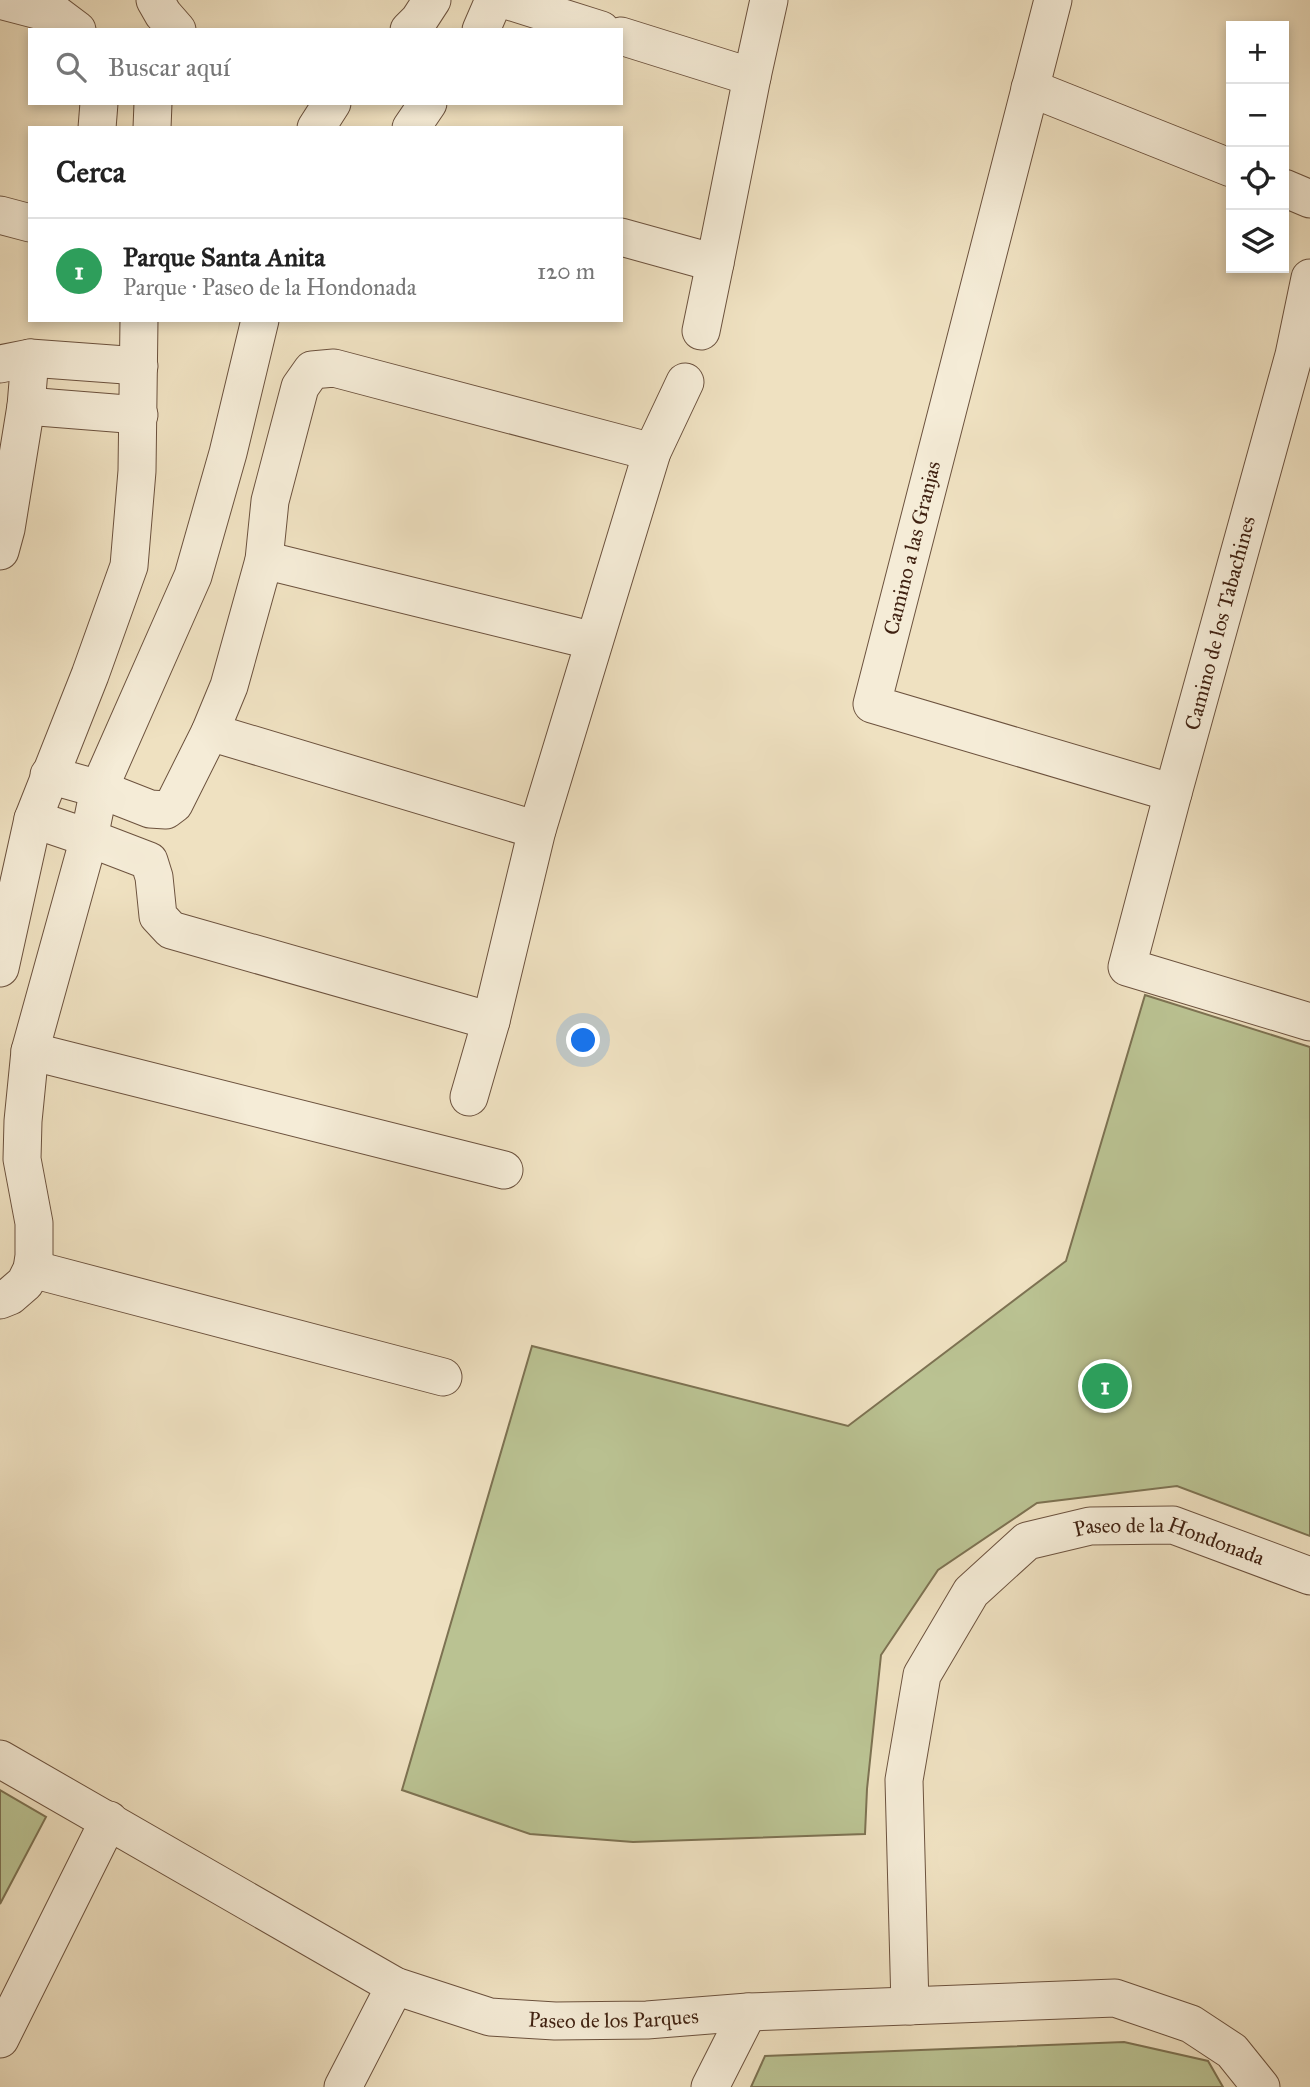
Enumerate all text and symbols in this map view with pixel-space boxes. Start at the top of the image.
map controls [1226,21,1289,273]
button: + [1226,21,1289,84]
search box [28,28,623,105]
icon: search [52,48,90,86]
text: Buscar aquí [108,51,230,83]
button: − [1226,84,1289,147]
button: locate [1226,147,1289,210]
text: Cerca [56,154,125,190]
button: layers [1226,210,1289,273]
text: Parque Santa Anita [123,241,325,273]
text: 1 [74,257,84,285]
text: 120 m [537,257,595,285]
text: Parque · Paseo de la Hondonada [123,273,416,301]
street label: Camino a las Granjas [878,458,946,638]
street label: Camino de los Tabachines [1179,513,1261,733]
your location [566,1023,600,1057]
pin: 1 [1082,1360,1128,1412]
street label: Paseo de la Hondonada [1071,1511,1268,1571]
street label: Paseo de los Parques [527,2003,700,2034]

